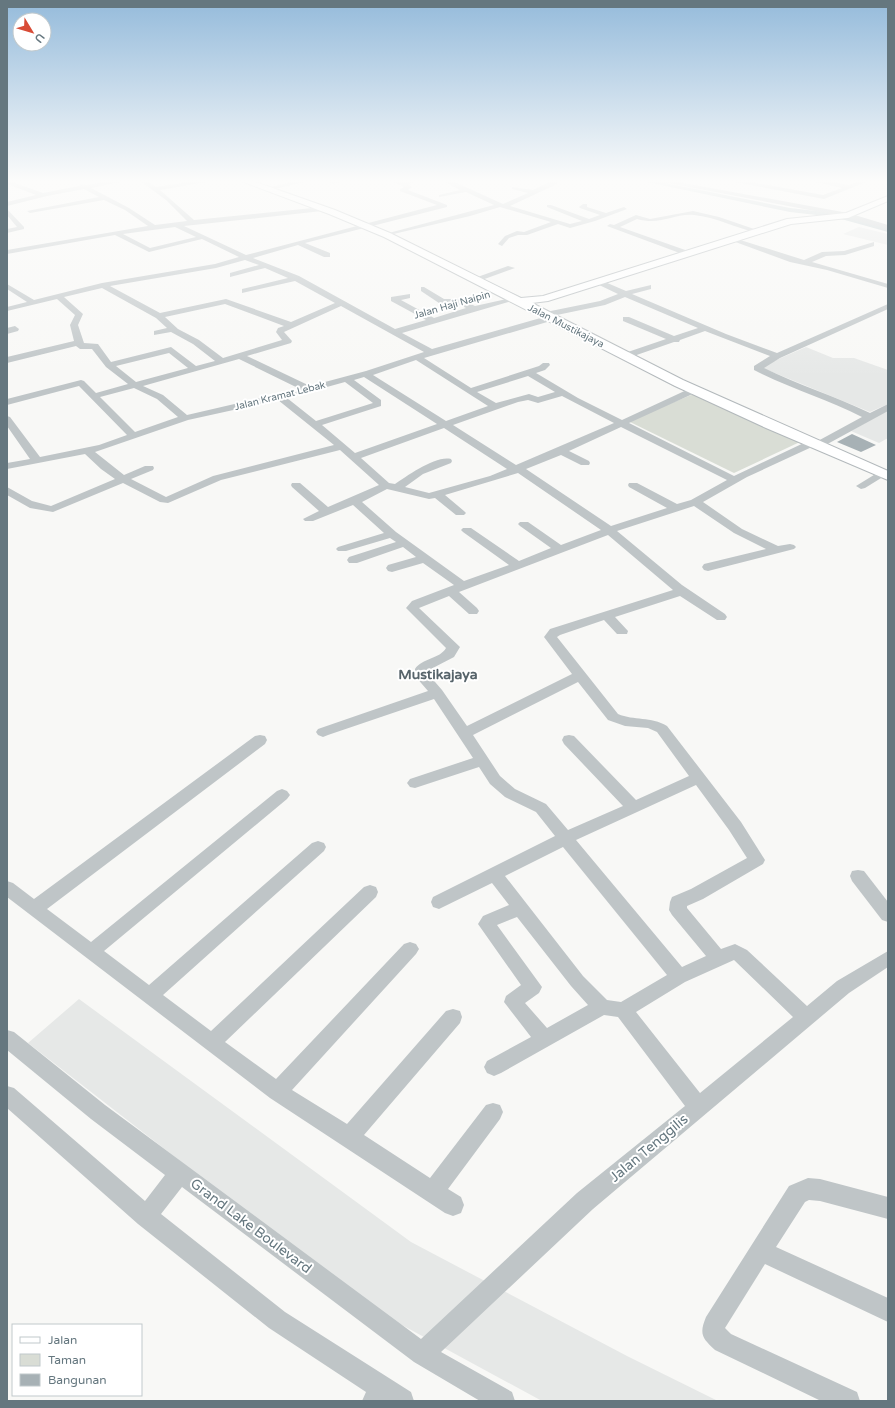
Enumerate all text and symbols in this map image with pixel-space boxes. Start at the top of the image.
north arrow [12,12,52,52]
text: U [32,31,47,45]
street label: Jalan Haji Naipin [412,288,492,322]
street label: Jalan Mustikajaya [526,302,606,350]
street label: Jalan Kramat Lebak [233,379,327,413]
district label: Mustikajaya [398,666,478,683]
street label: Jalan Tenggilis [606,1110,692,1186]
street label: Grand Lake Boulevard [187,1175,315,1277]
legend [12,1324,142,1396]
text: Jalan [48,1333,77,1347]
text: Taman [48,1353,86,1367]
text: Bangunan [48,1373,107,1387]

